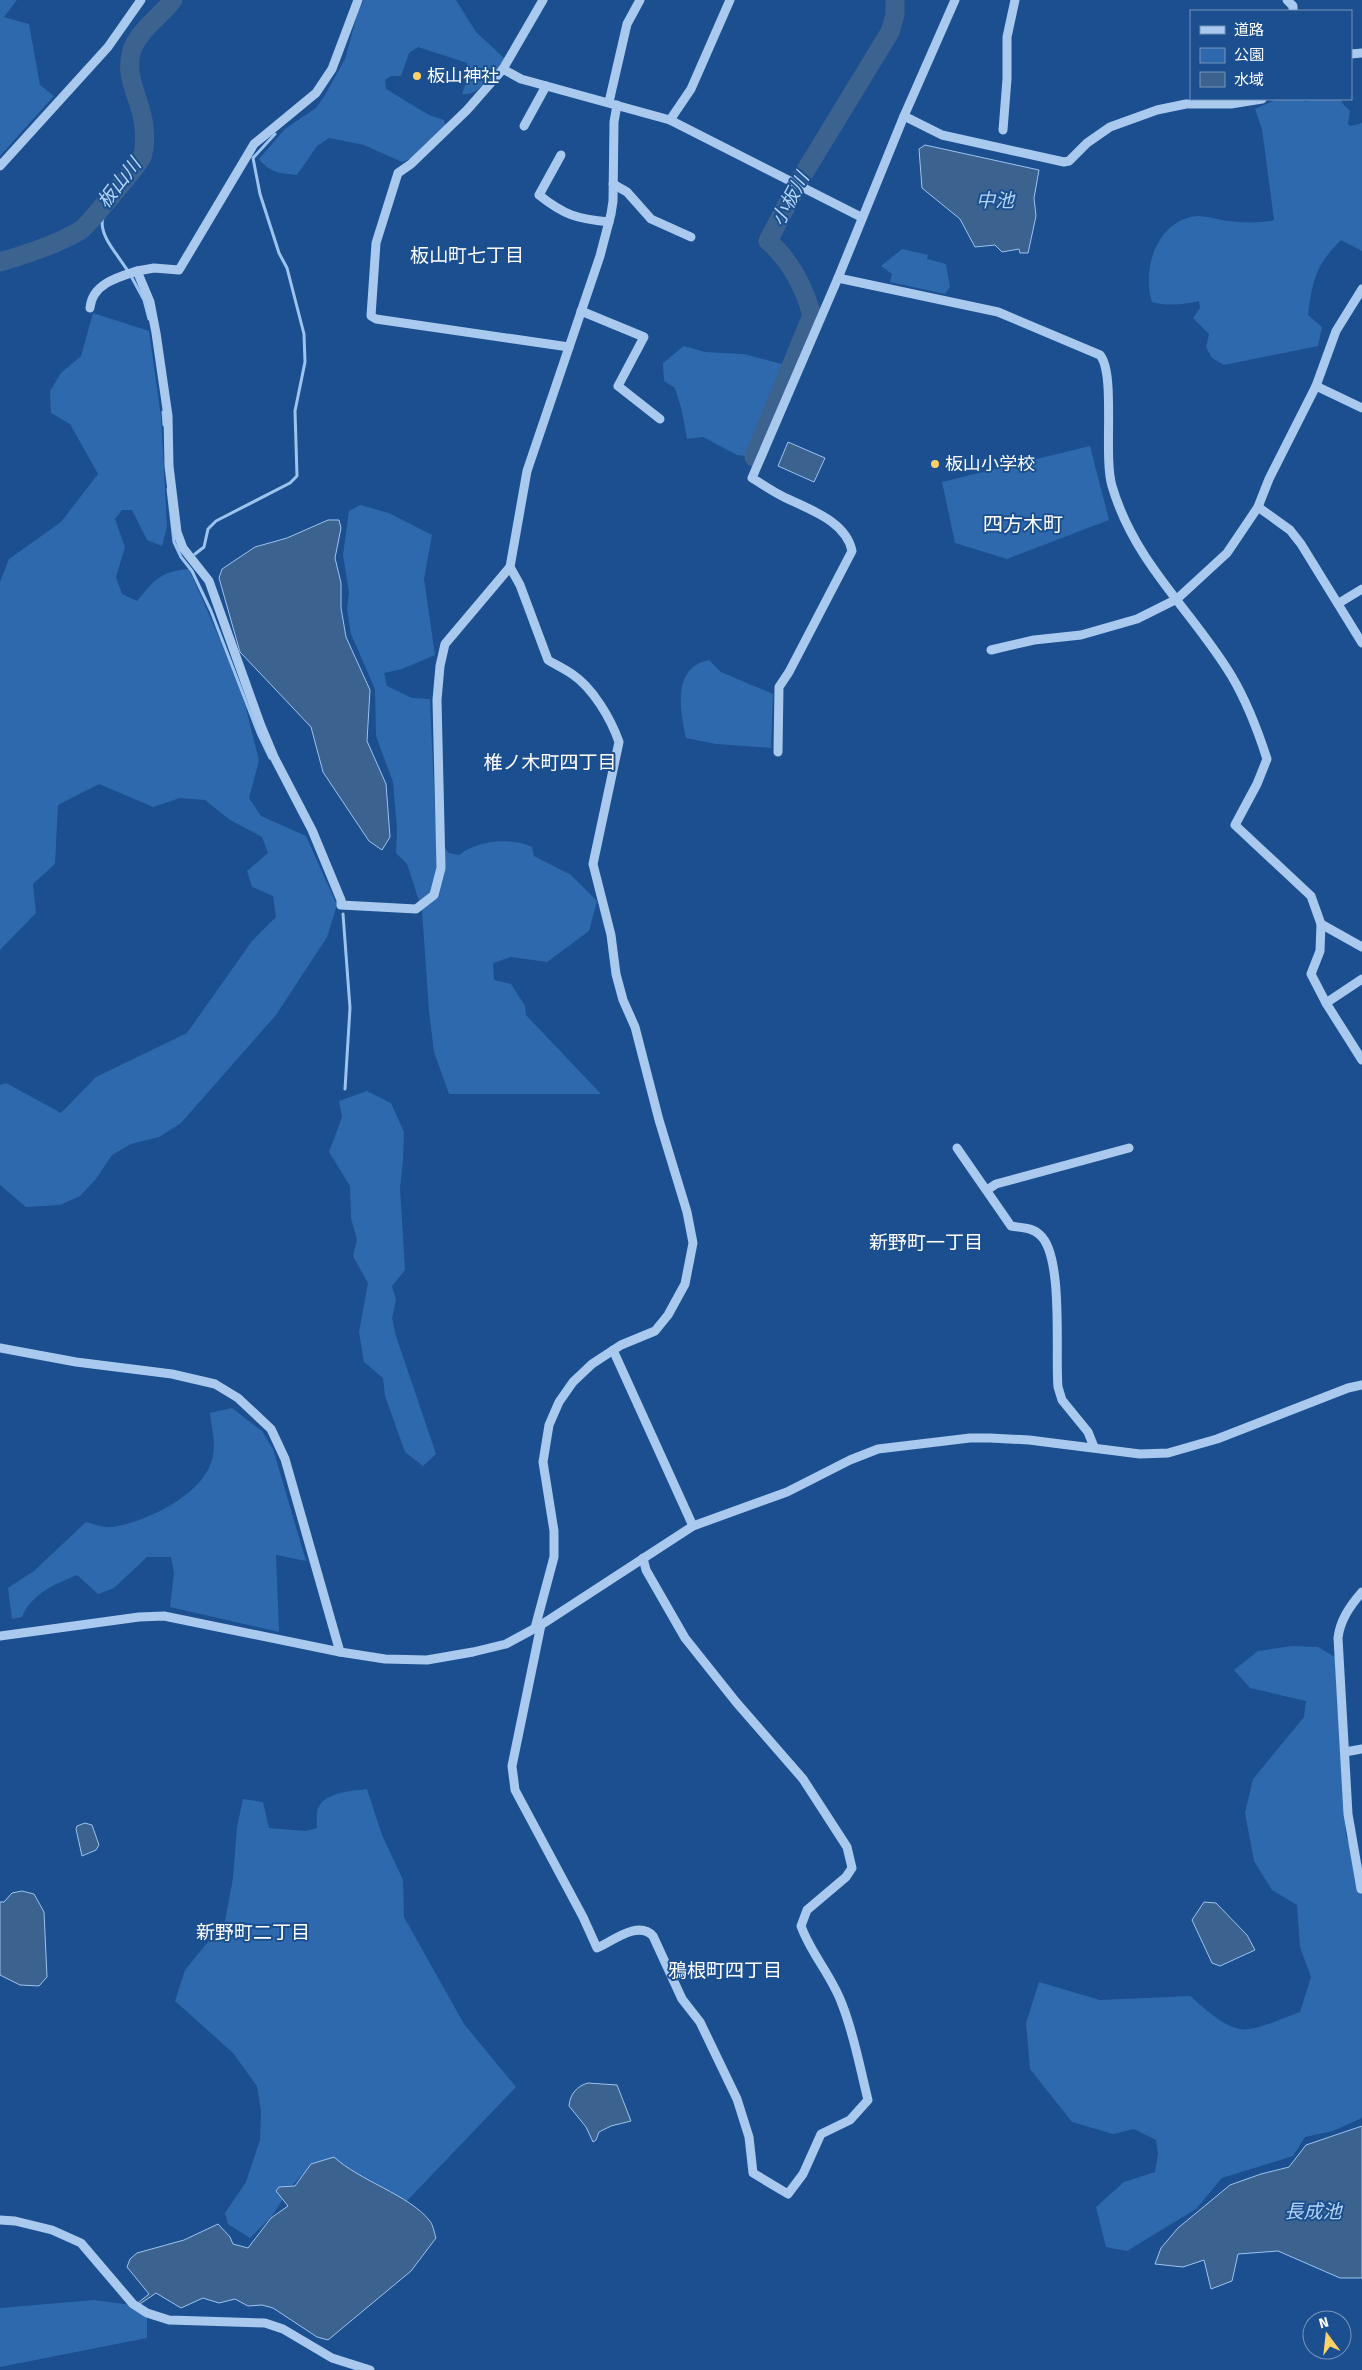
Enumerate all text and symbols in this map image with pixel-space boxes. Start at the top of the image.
legend [1190,10,1352,100]
text: 道路 [1234,21,1264,39]
text: 公園 [1234,46,1264,64]
place label: 板山神社 [427,65,499,87]
marker: 板山神社 [411,70,423,82]
text: 水域 [1234,71,1264,89]
water label: 板山川 [92,152,147,213]
water label: 小板川 [766,167,814,230]
water label: 中池 [976,189,1016,212]
district label: 板山町七丁目 [410,244,524,267]
place label: 板山小学校 [945,453,1035,475]
marker: 板山小学校 [929,458,941,470]
district label: 四方木町 [983,512,1063,536]
district label: 椎ノ木町四丁目 [483,751,617,774]
district label: 新野町一丁目 [869,1231,983,1254]
district label: 新野町二丁目 [196,1921,310,1944]
district label: 鴉根町四丁目 [668,1959,782,1982]
water label: 長成池 [1284,2200,1343,2223]
north arrow [1302,2310,1352,2360]
text: N [1317,2314,1330,2332]

